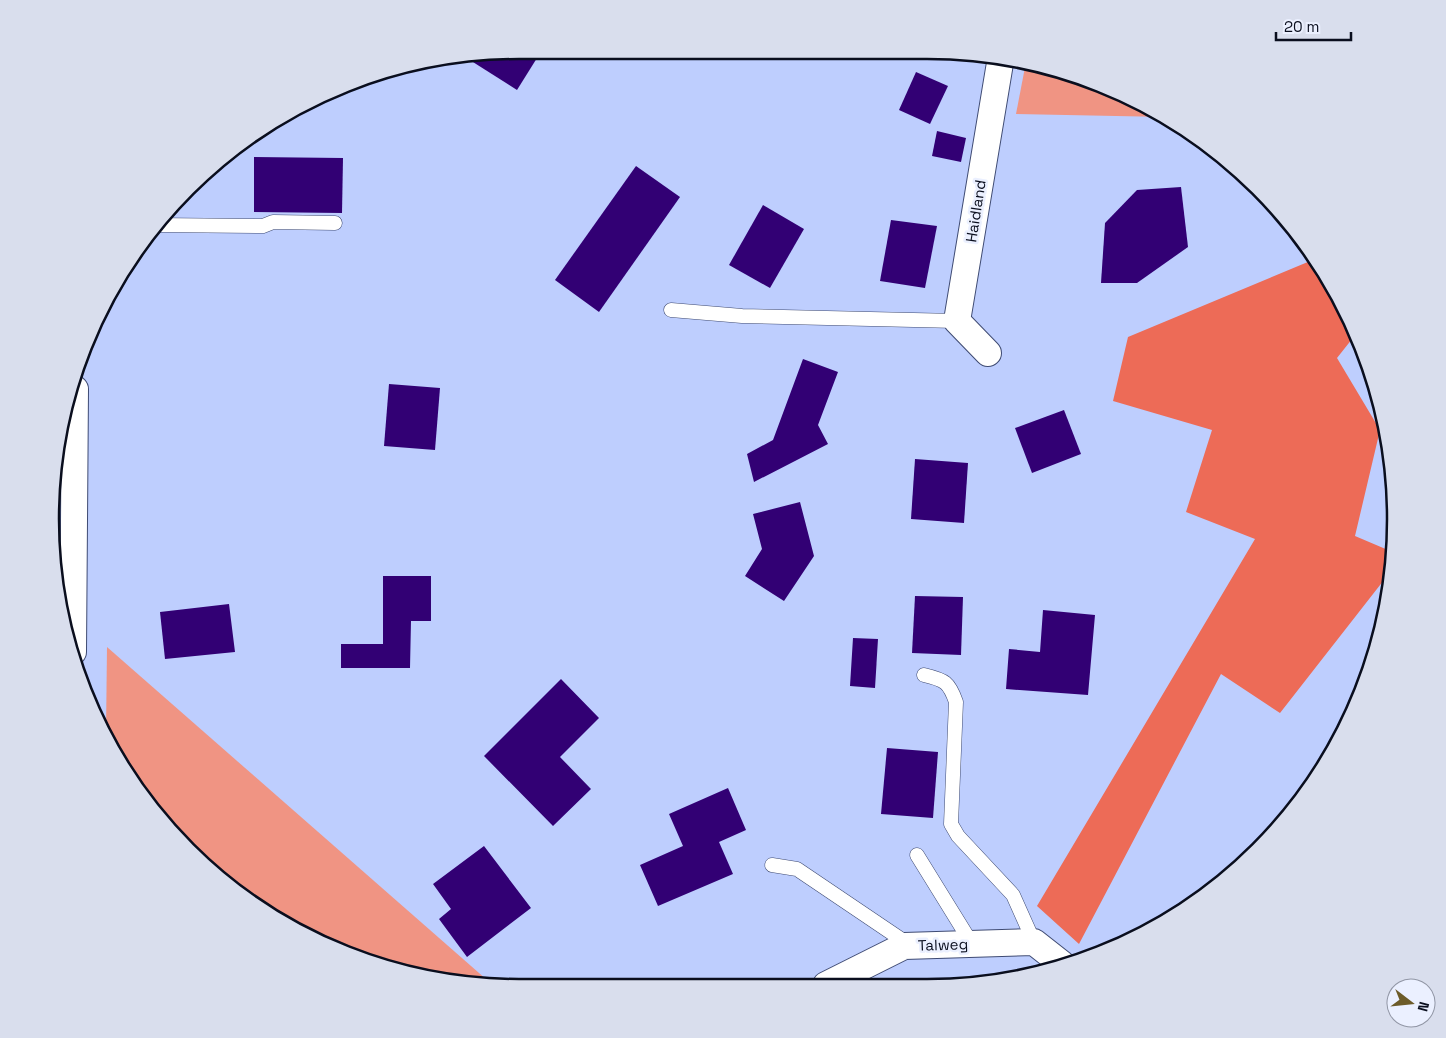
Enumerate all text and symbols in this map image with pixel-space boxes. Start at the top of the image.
scale bar [1276,10,1351,42]
text: 20 m [1284,17,1319,36]
street label: Haidland [961,178,990,244]
street label: Talweg [918,934,968,955]
north arrow [1386,978,1436,1028]
text: N [1414,1000,1433,1014]

